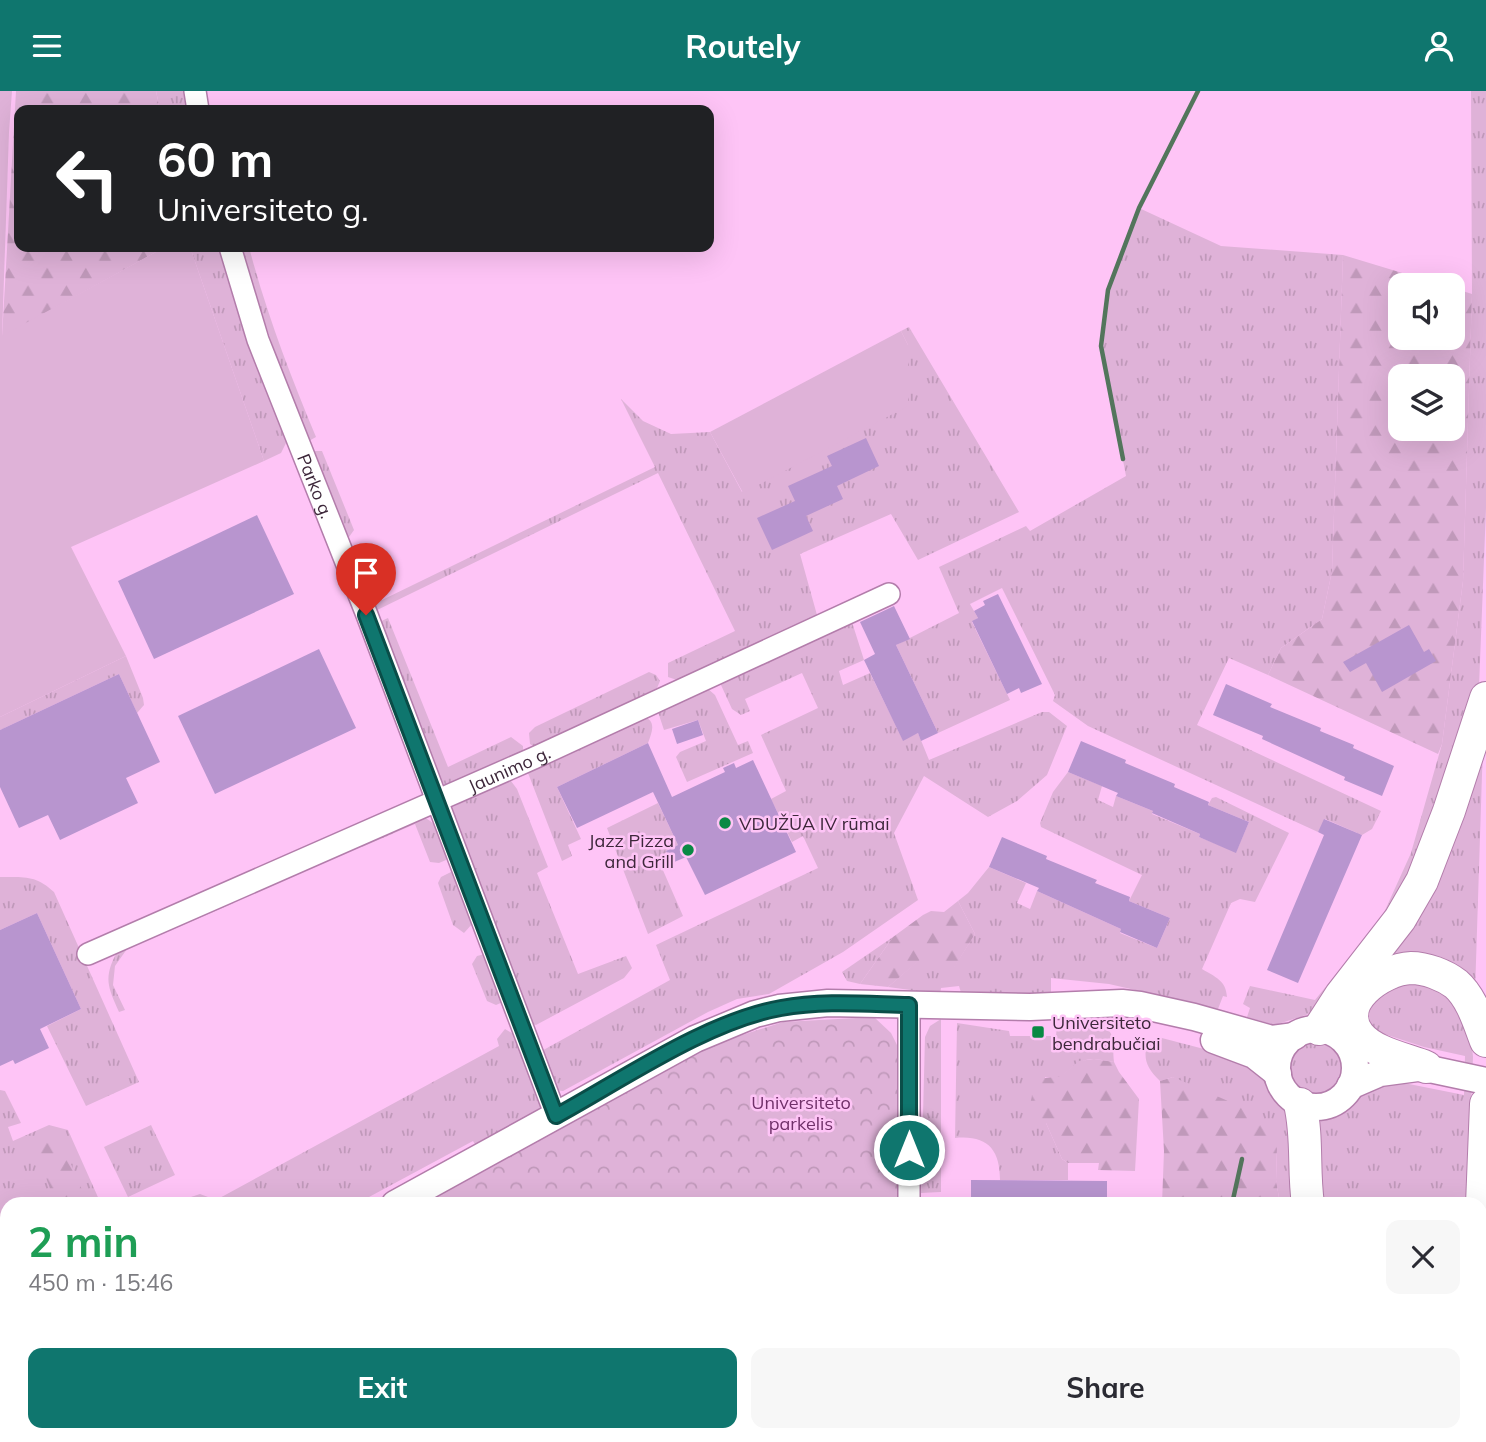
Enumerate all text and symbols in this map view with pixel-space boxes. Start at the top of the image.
text: Routely [685,26,801,66]
icon: menu [28,27,66,65]
icon: person [1420,27,1458,65]
text: 60 m [157,128,273,189]
icon: left [42,133,133,224]
text: Universiteto g. [157,189,369,229]
map controls [1388,273,1465,441]
button: sound [1388,273,1465,350]
button: layers [1388,364,1465,441]
street label: Parko g. [293,450,339,522]
pin [336,543,396,615]
icon: arrive [347,554,385,592]
street label: Jaunimo g. [464,741,554,797]
place label: VDUŽŪA IV rūmai [739,812,890,835]
marker: VDUŽŪA IV rūmai [717,815,733,831]
place label: Jazz Pizza and Grill [589,829,674,873]
marker: Jazz Pizza and Grill [680,842,696,858]
place label: Universiteto bendrabučiai [1052,1011,1161,1055]
marker: Universiteto bendrabučiai [1030,1024,1046,1040]
park label: Universiteto parkelis [751,1091,851,1135]
position arrow [872,1113,946,1187]
text: 2 min [28,1215,139,1268]
button: close [1386,1220,1460,1294]
text: 450 m · 15:46 [28,1268,173,1297]
button: Exit [28,1348,737,1428]
button: Share [751,1348,1460,1428]

